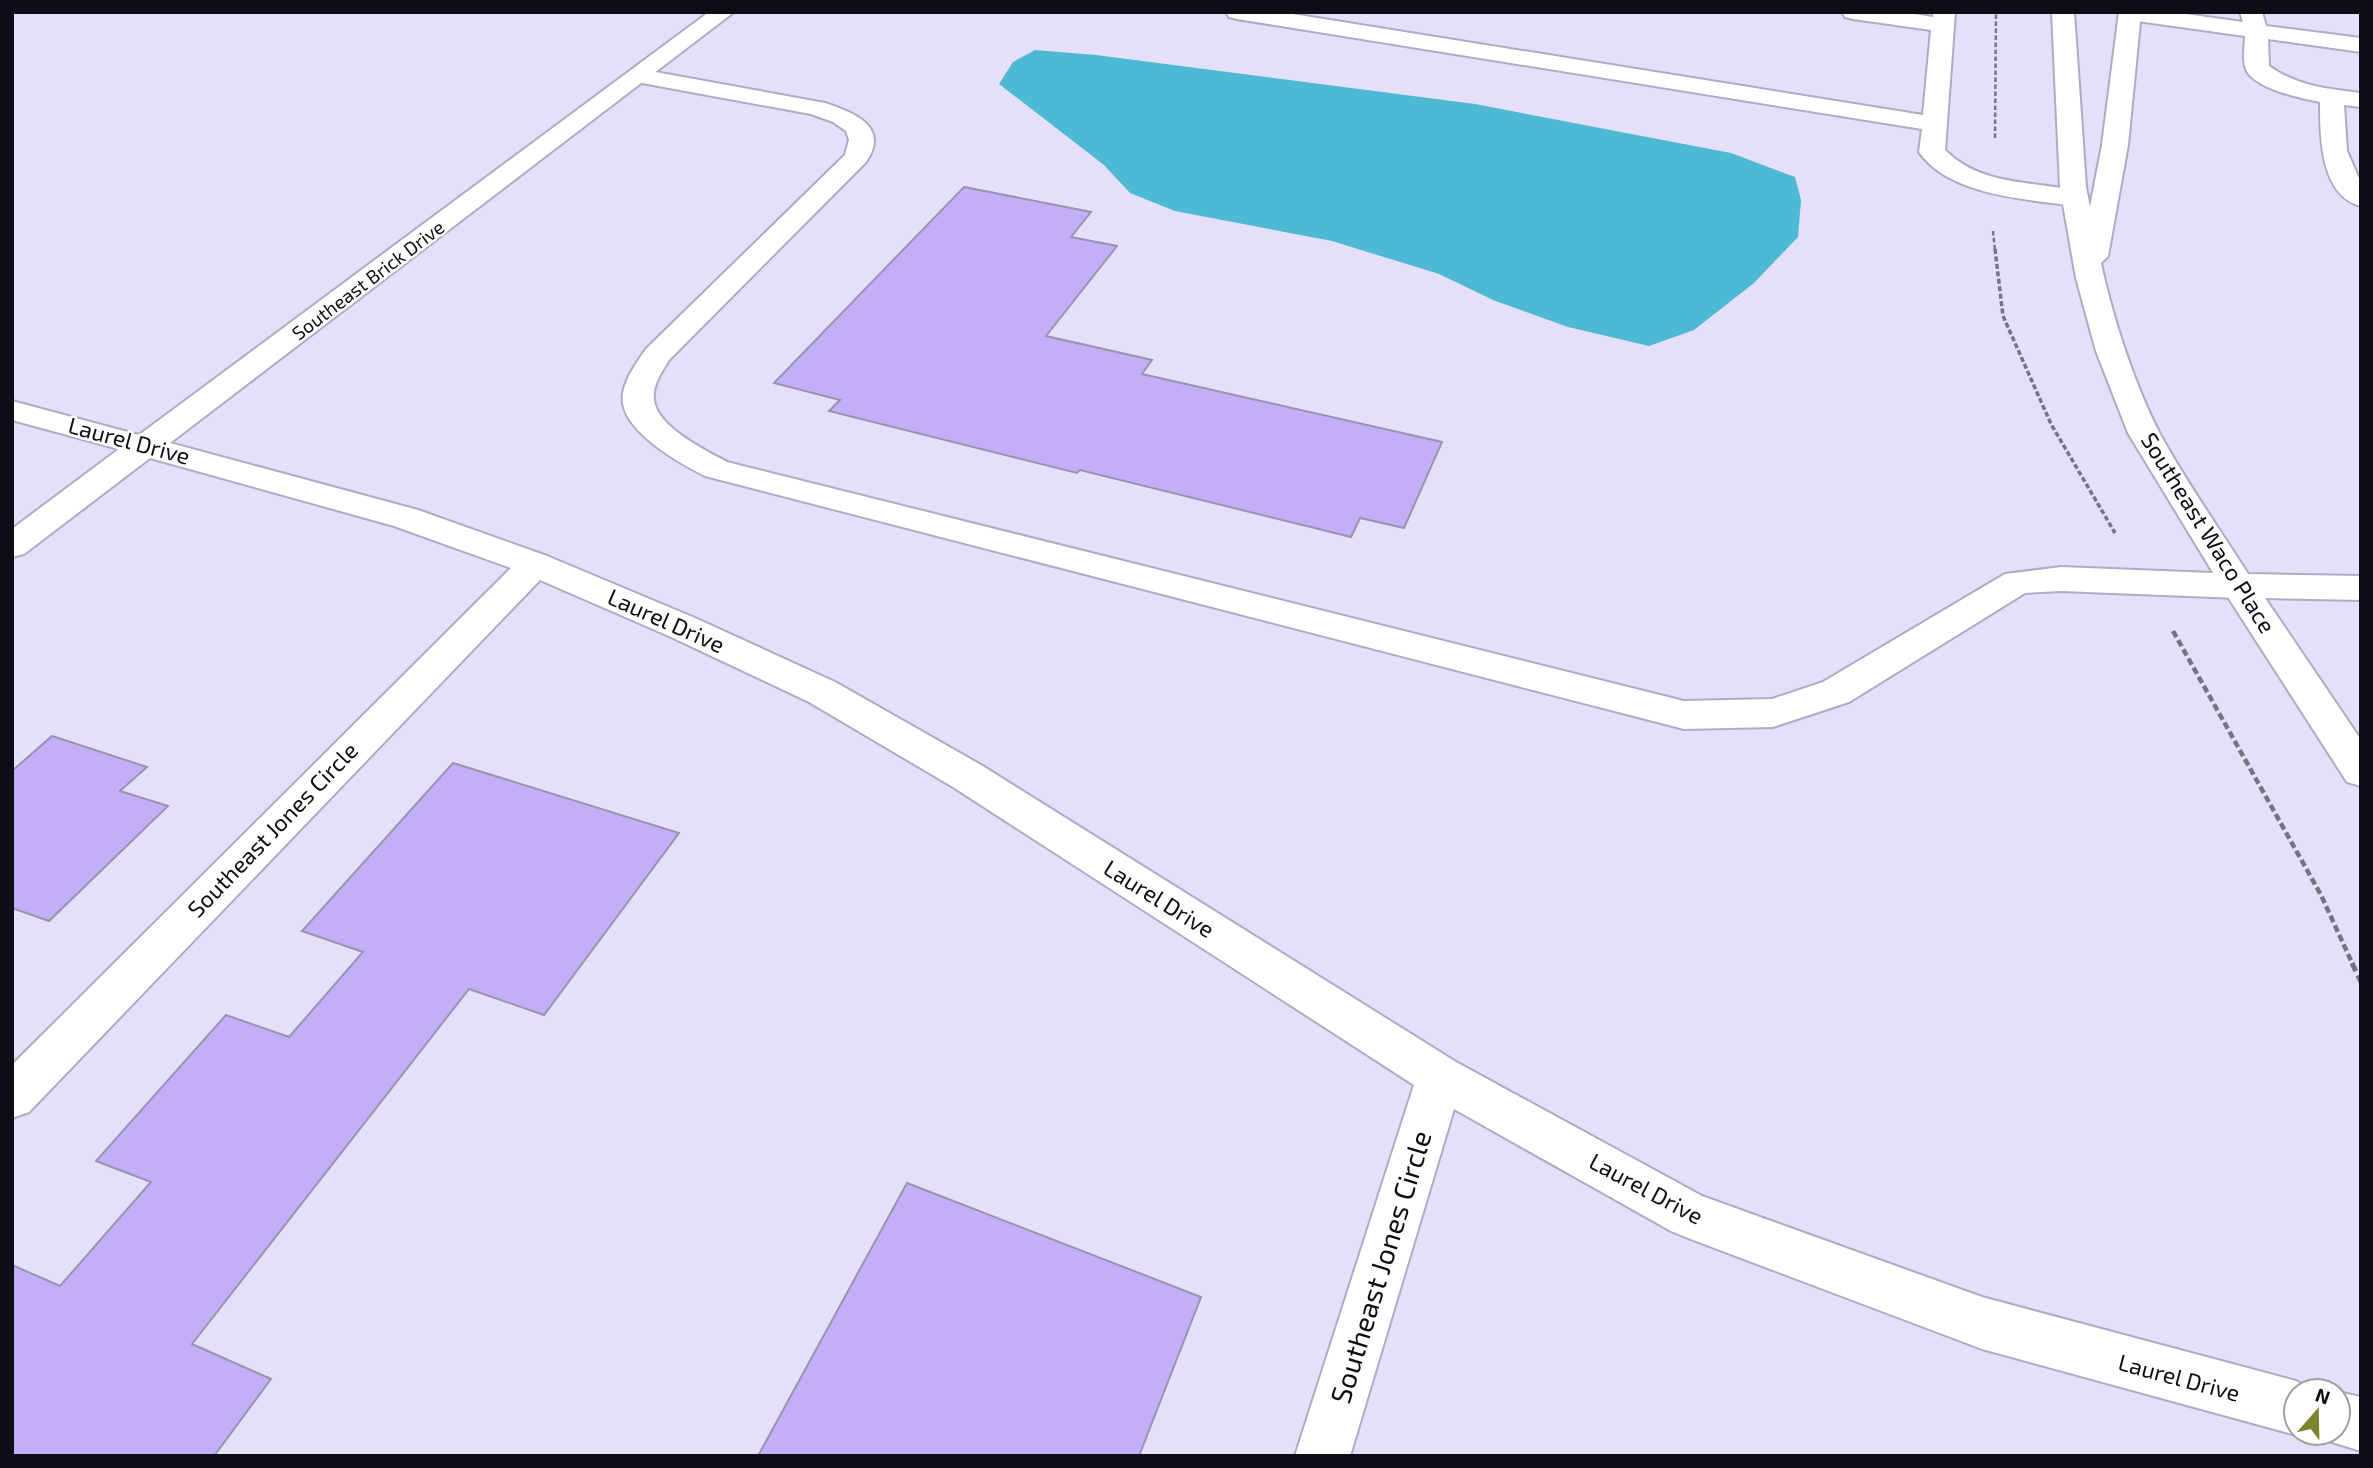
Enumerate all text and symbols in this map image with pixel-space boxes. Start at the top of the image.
street label: Southeast Brick Drive [287,215,448,344]
street label: Laurel Drive [65,410,193,470]
street label: Southeast Waco Place [2136,427,2282,638]
street label: Laurel Drive [604,582,729,658]
street label: Southeast Jones Circle [181,736,363,923]
street label: Laurel Drive [1099,853,1220,943]
street label: Southeast Jones Circle [1322,1126,1438,1407]
street label: Laurel Drive [1585,1146,1708,1230]
street label: Laurel Drive [2115,1347,2243,1407]
north arrow [2282,1377,2352,1447]
text: N [2313,1382,2333,1409]

